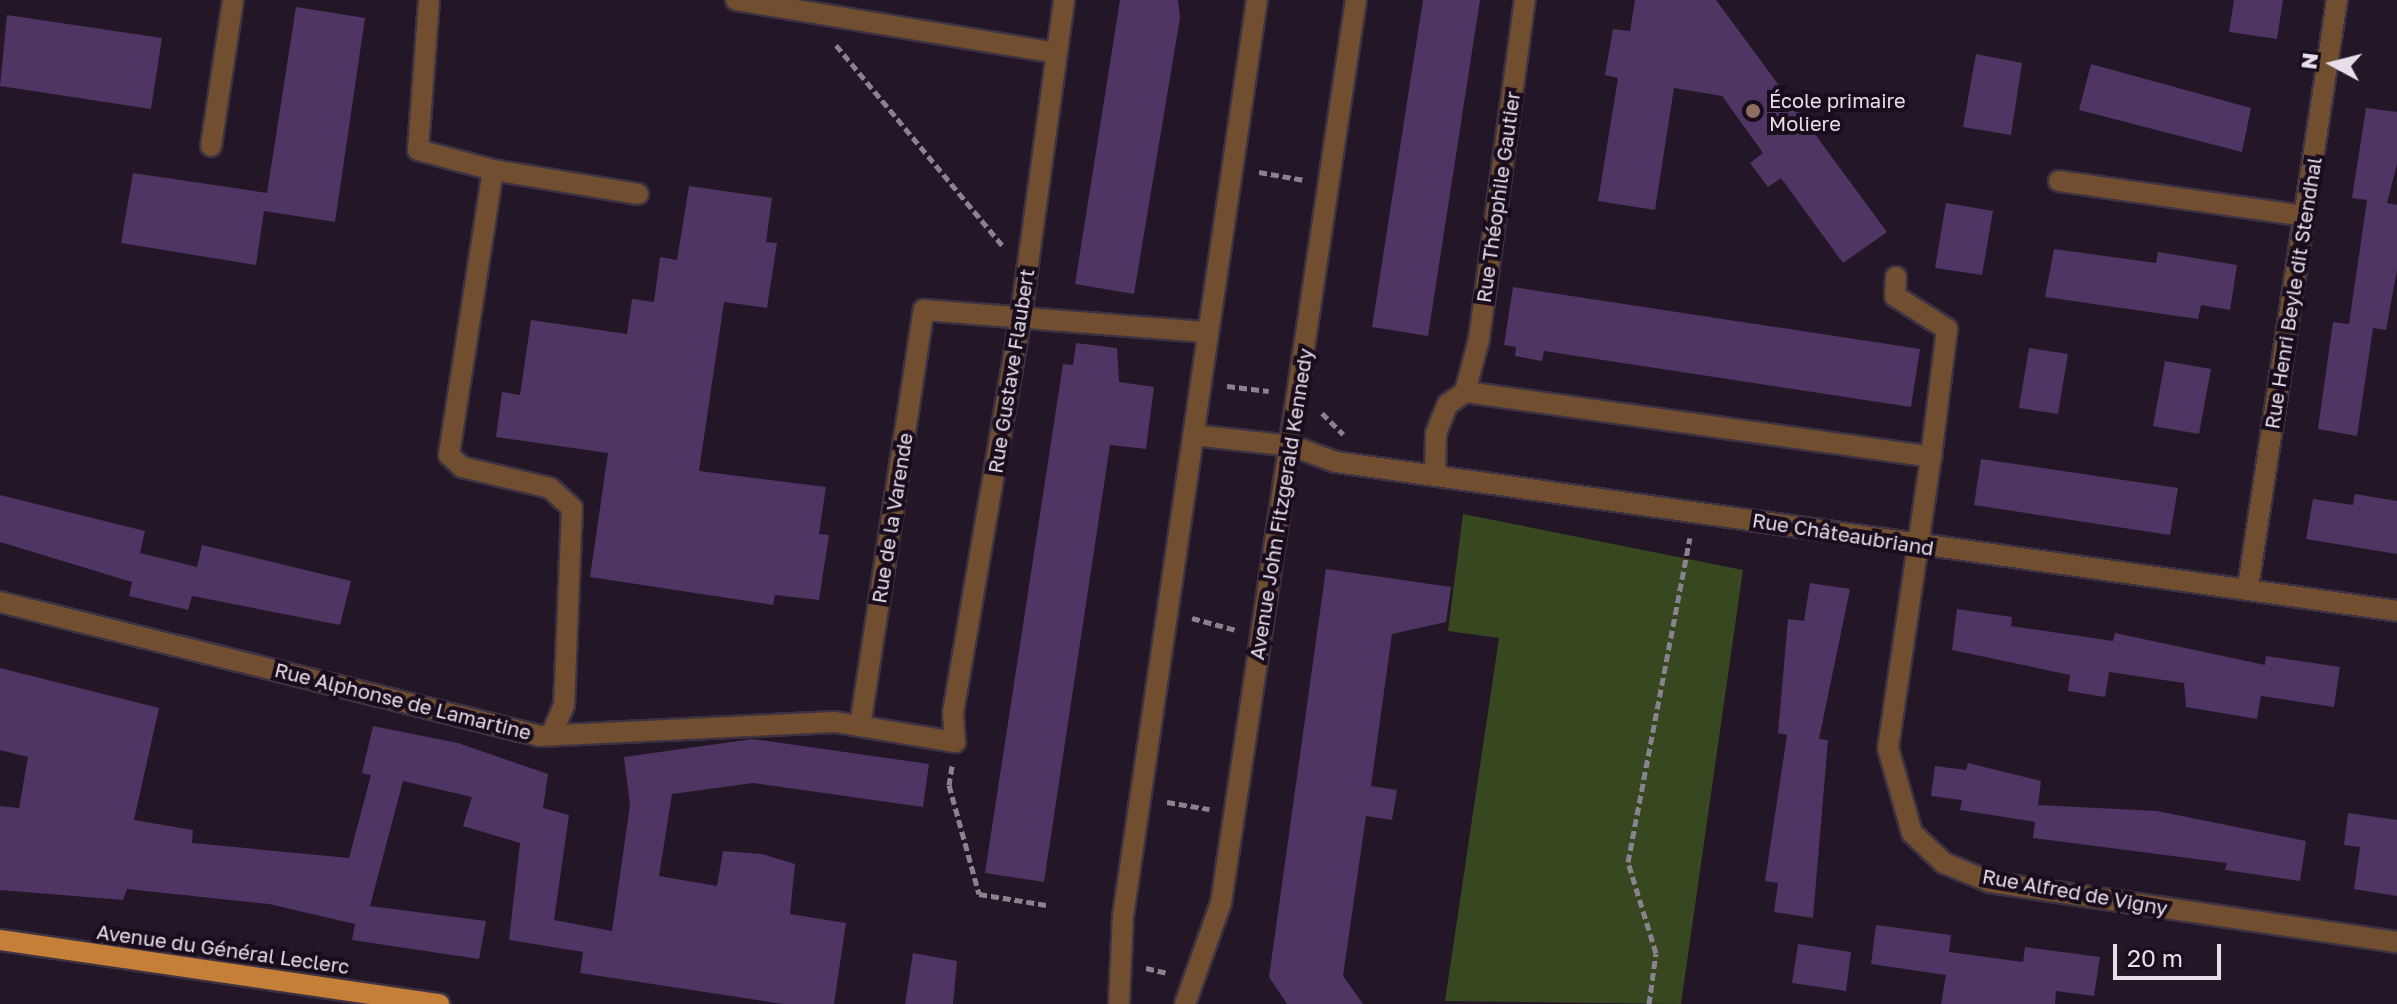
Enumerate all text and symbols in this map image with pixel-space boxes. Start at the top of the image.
north arrow [2293,24,2373,104]
text: N [2294,51,2323,71]
place label: École primaire Moliere [1769,88,1906,135]
street label: Rue Théophile Gautier [1471,90,1525,304]
marker: École primaire Moliere [1744,102,1762,120]
street label: Rue Henri Beyle dit Stendhal [2260,155,2326,431]
street label: Rue Gustave Flaubert [983,267,1039,475]
street label: Avenue John Fitzgerald Kennedy [1244,346,1318,662]
street label: Rue de la Varende [867,431,917,605]
street label: Rue Châteaubriand [1751,508,1935,560]
street label: Rue Alphonse de Lamartine [272,657,534,745]
street label: Rue Alfred de Vigny [1980,864,2170,920]
street label: Avenue du Général Leclerc [95,919,351,979]
scale bar [2117,928,2225,978]
text: 20 m [2127,943,2183,972]

